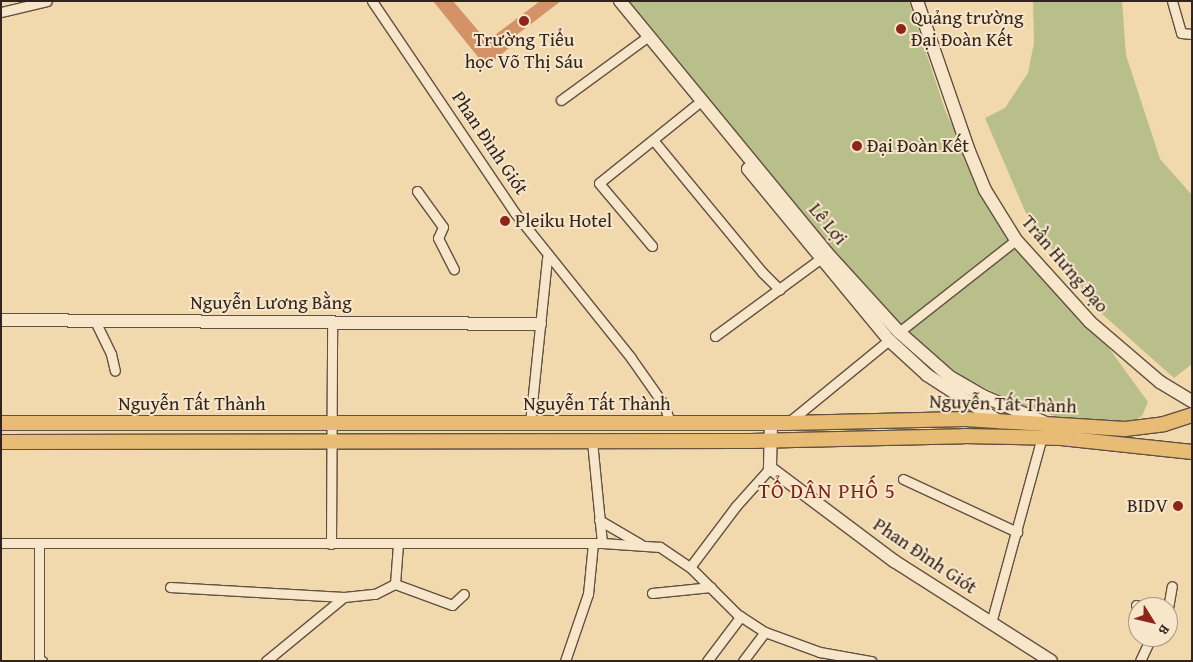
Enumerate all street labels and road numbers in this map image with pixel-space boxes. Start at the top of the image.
street label: Phan Đình Giót [447,87,533,199]
street label: Lê Lợi [804,198,852,250]
street label: Trần Hưng Đạo [1017,211,1113,317]
street label: Nguyễn Lương Bằng [190,292,352,314]
street label: Nguyễn Tất Thành [929,390,1077,418]
street label: Nguyễn Tất Thành [118,393,266,415]
street label: Nguyễn Tất Thành [523,393,671,415]
street label: Phan Đình Giót [869,513,981,599]

